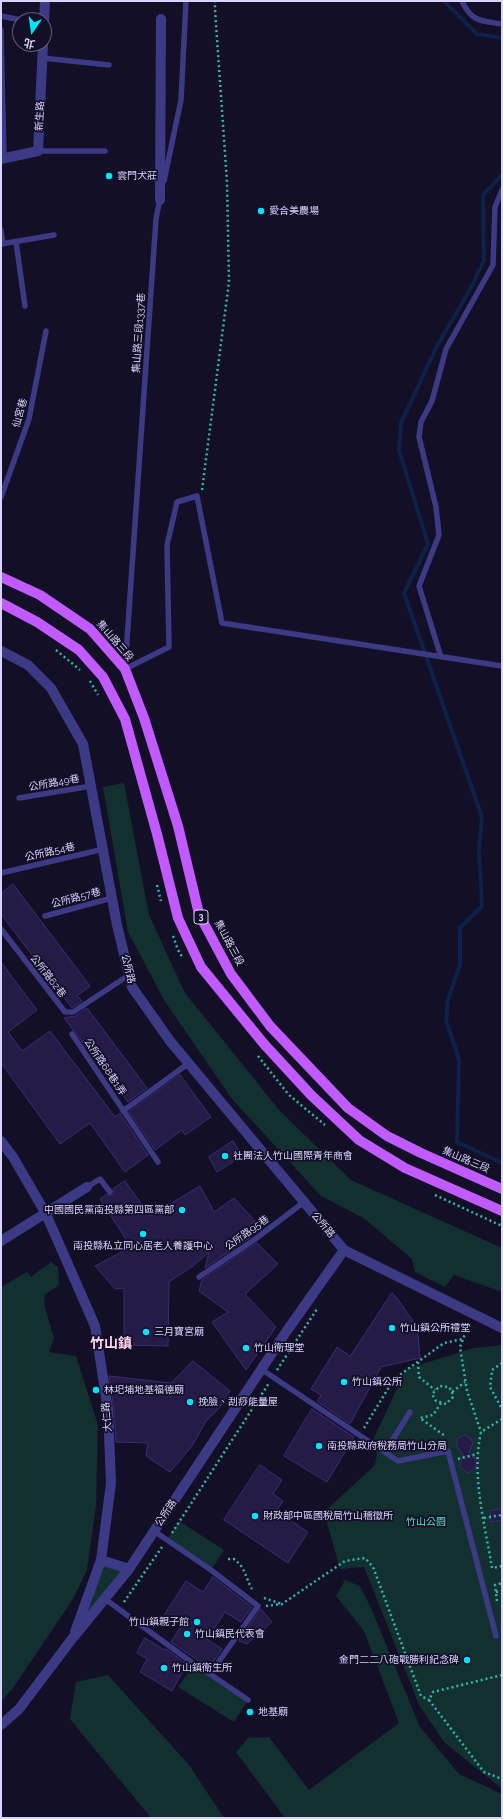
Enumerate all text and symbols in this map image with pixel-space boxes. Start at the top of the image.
north arrow [12,12,52,52]
text: 北 [23,36,36,51]
street label: 新生路 [33,101,47,131]
place label: 雲門犬莊 [117,170,157,182]
marker: 雲門犬莊 [104,171,114,181]
place label: 愛合美農場 [269,205,319,217]
marker: 愛合美農場 [256,206,266,216]
street label: 集山路三段1337巷 [130,293,148,373]
street label: 仙宮巷 [10,397,30,429]
street label: 集山路三段 [94,618,136,664]
street label: 公所路49巷 [28,773,80,793]
street label: 公所路54巷 [24,840,76,864]
street label: 公所路57巷 [50,886,102,910]
road number: 3 [194,910,208,924]
street label: 集山路三段 [212,918,246,968]
street label: 公所路62巷 [27,952,69,1000]
street label: 公所路 [119,953,137,985]
street label: 公所路68巷1弄 [82,1036,128,1098]
street label: 集山路三段 [441,1145,491,1175]
place label: 社團法人竹山國際青年商會 [233,1150,353,1162]
marker: 社團法人竹山國際青年商會 [220,1151,230,1161]
place label: 中國國民黨南投縣第四區黨部 [44,1204,174,1216]
marker: 中國國民黨南投縣第四區黨部 [177,1205,187,1215]
street label: 公所路 [309,1210,337,1240]
street label: 公所路95巷 [223,1213,271,1253]
marker: 南投縣私立同心居老人養護中心 [138,1229,148,1239]
place label: 南投縣私立同心居老人養護中心 [73,1240,213,1252]
place label: 竹山鎮公所禮堂 [400,1322,470,1334]
marker: 竹山鎮公所禮堂 [387,1323,397,1333]
place label: 三月寶宮廟 [154,1326,204,1338]
marker: 三月寶宮廟 [141,1327,151,1337]
district label: 竹山鎮 [90,1336,132,1352]
place label: 竹山衛理堂 [254,1342,304,1354]
marker: 竹山衛理堂 [241,1343,251,1353]
place label: 竹山鎮公所 [352,1376,402,1388]
marker: 竹山鎮公所 [339,1377,349,1387]
place label: 林圯埔地基福德廟 [104,1384,184,1396]
marker: 林圯埔地基福德廟 [91,1385,101,1395]
place label: 挽臉、刮痧能量屋 [198,1396,278,1408]
marker: 挽臉、刮痧能量屋 [185,1397,195,1407]
street label: 大仁路 [100,1402,114,1432]
place label: 南投縣政府稅務局竹山分局 [327,1440,447,1452]
marker: 南投縣政府稅務局竹山分局 [314,1441,324,1451]
street label: 公所路 [153,1497,179,1529]
place label: 財政部中區國稅局竹山稽徵所 [263,1510,393,1522]
marker: 財政部中區國稅局竹山稽徵所 [250,1511,260,1521]
park label: 竹山公園 [406,1516,446,1528]
place label: 竹山鎮親子館 [129,1616,189,1628]
marker: 竹山鎮親子館 [192,1617,202,1627]
place label: 竹山鎮民代表會 [195,1628,265,1640]
marker: 竹山鎮民代表會 [182,1629,192,1639]
place label: 金門二二八砲戰勝利紀念碑 [339,1654,459,1666]
marker: 金門二二八砲戰勝利紀念碑 [462,1655,472,1665]
place label: 竹山鎮衛生所 [172,1662,232,1674]
marker: 竹山鎮衛生所 [159,1663,169,1673]
place label: 地基廟 [258,1706,288,1718]
marker: 地基廟 [245,1707,255,1717]

